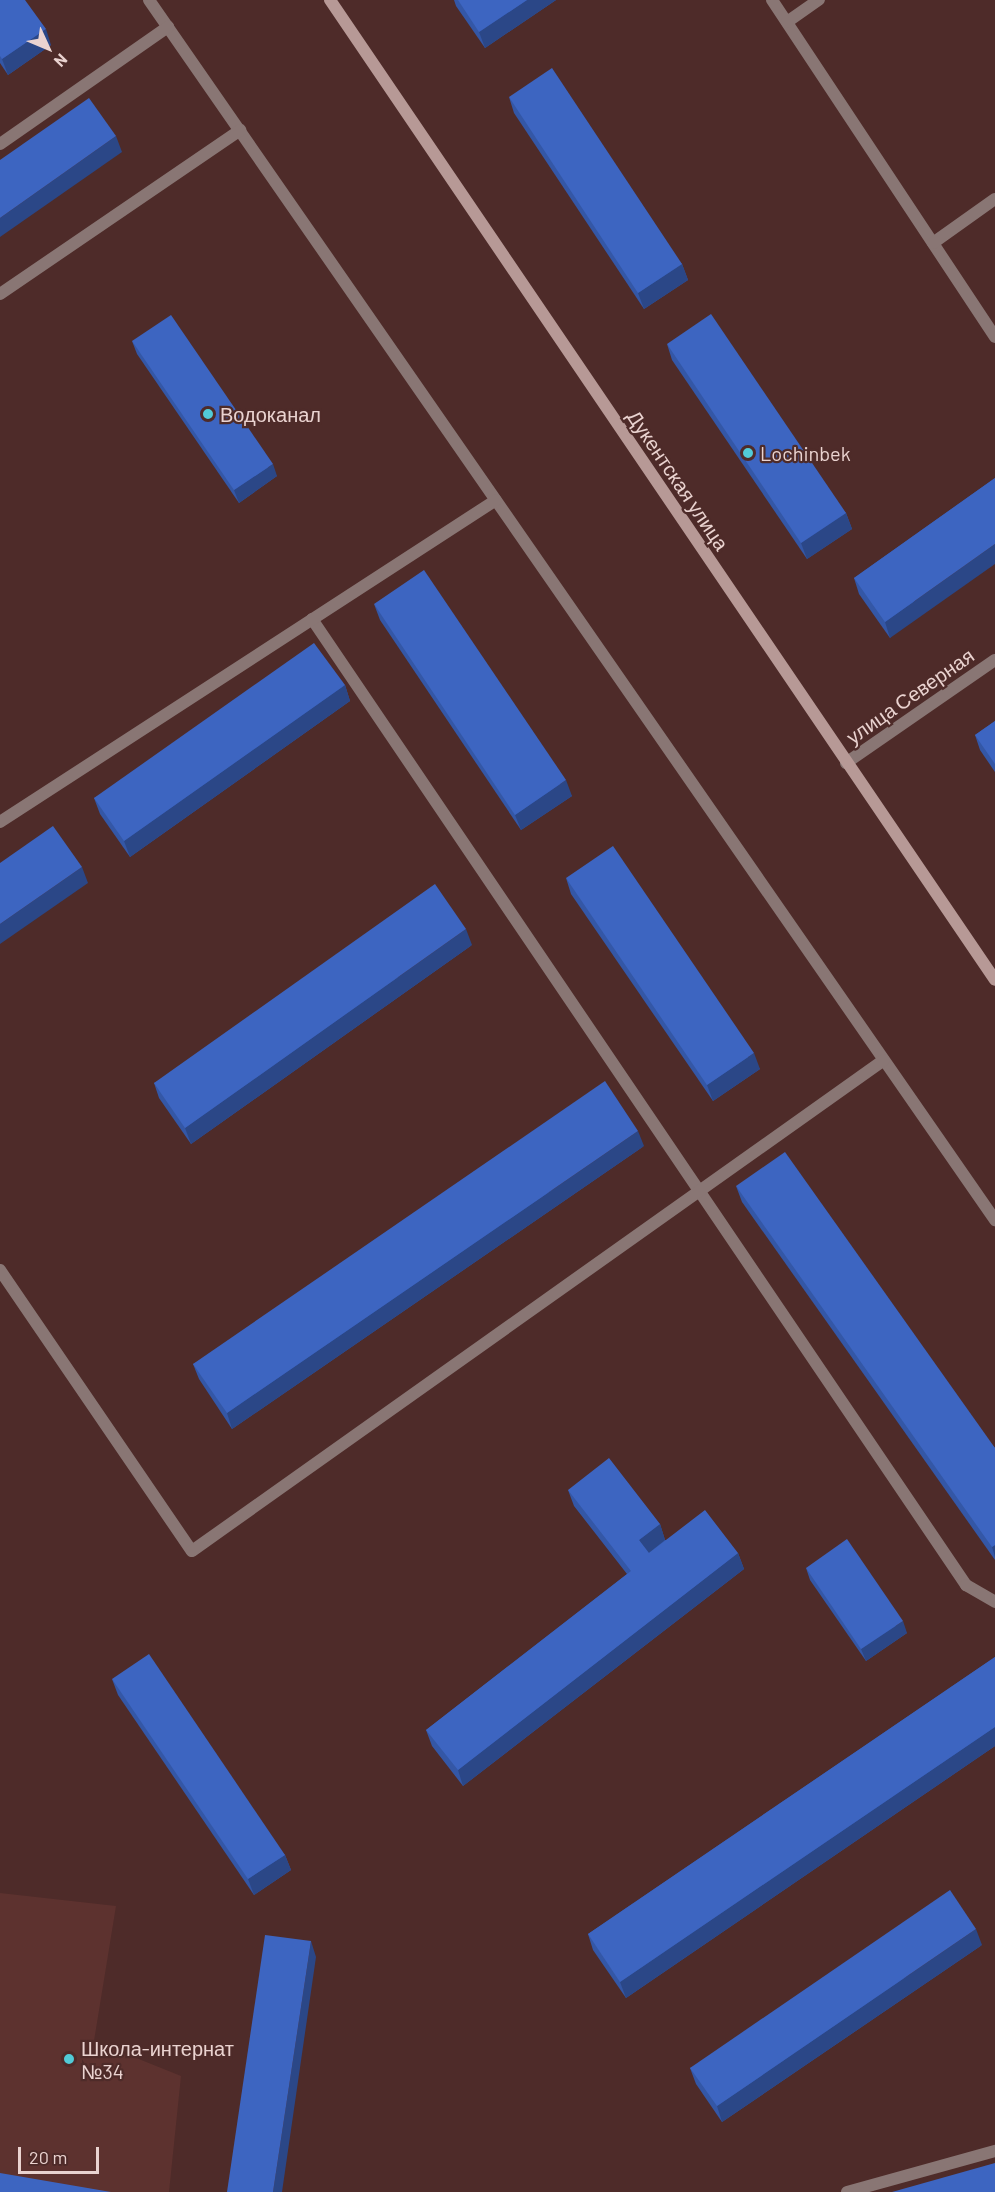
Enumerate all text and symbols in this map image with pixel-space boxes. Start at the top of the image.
north arrow [18,18,78,78]
text: N [51,50,72,71]
place label: Водоканал [220,402,321,426]
street label: Дукентская улица [622,405,734,555]
marker: Водоканал [201,407,215,421]
place label: Lochinbek [760,441,851,465]
marker: Lochinbek [741,446,755,460]
street label: улица Северная [842,643,978,749]
place label: Школа-интернат №34 [81,2036,234,2083]
marker: Школа-интернат №34 [62,2052,76,2066]
scale bar [21,2135,102,2173]
text: 20 m [29,2146,67,2168]

